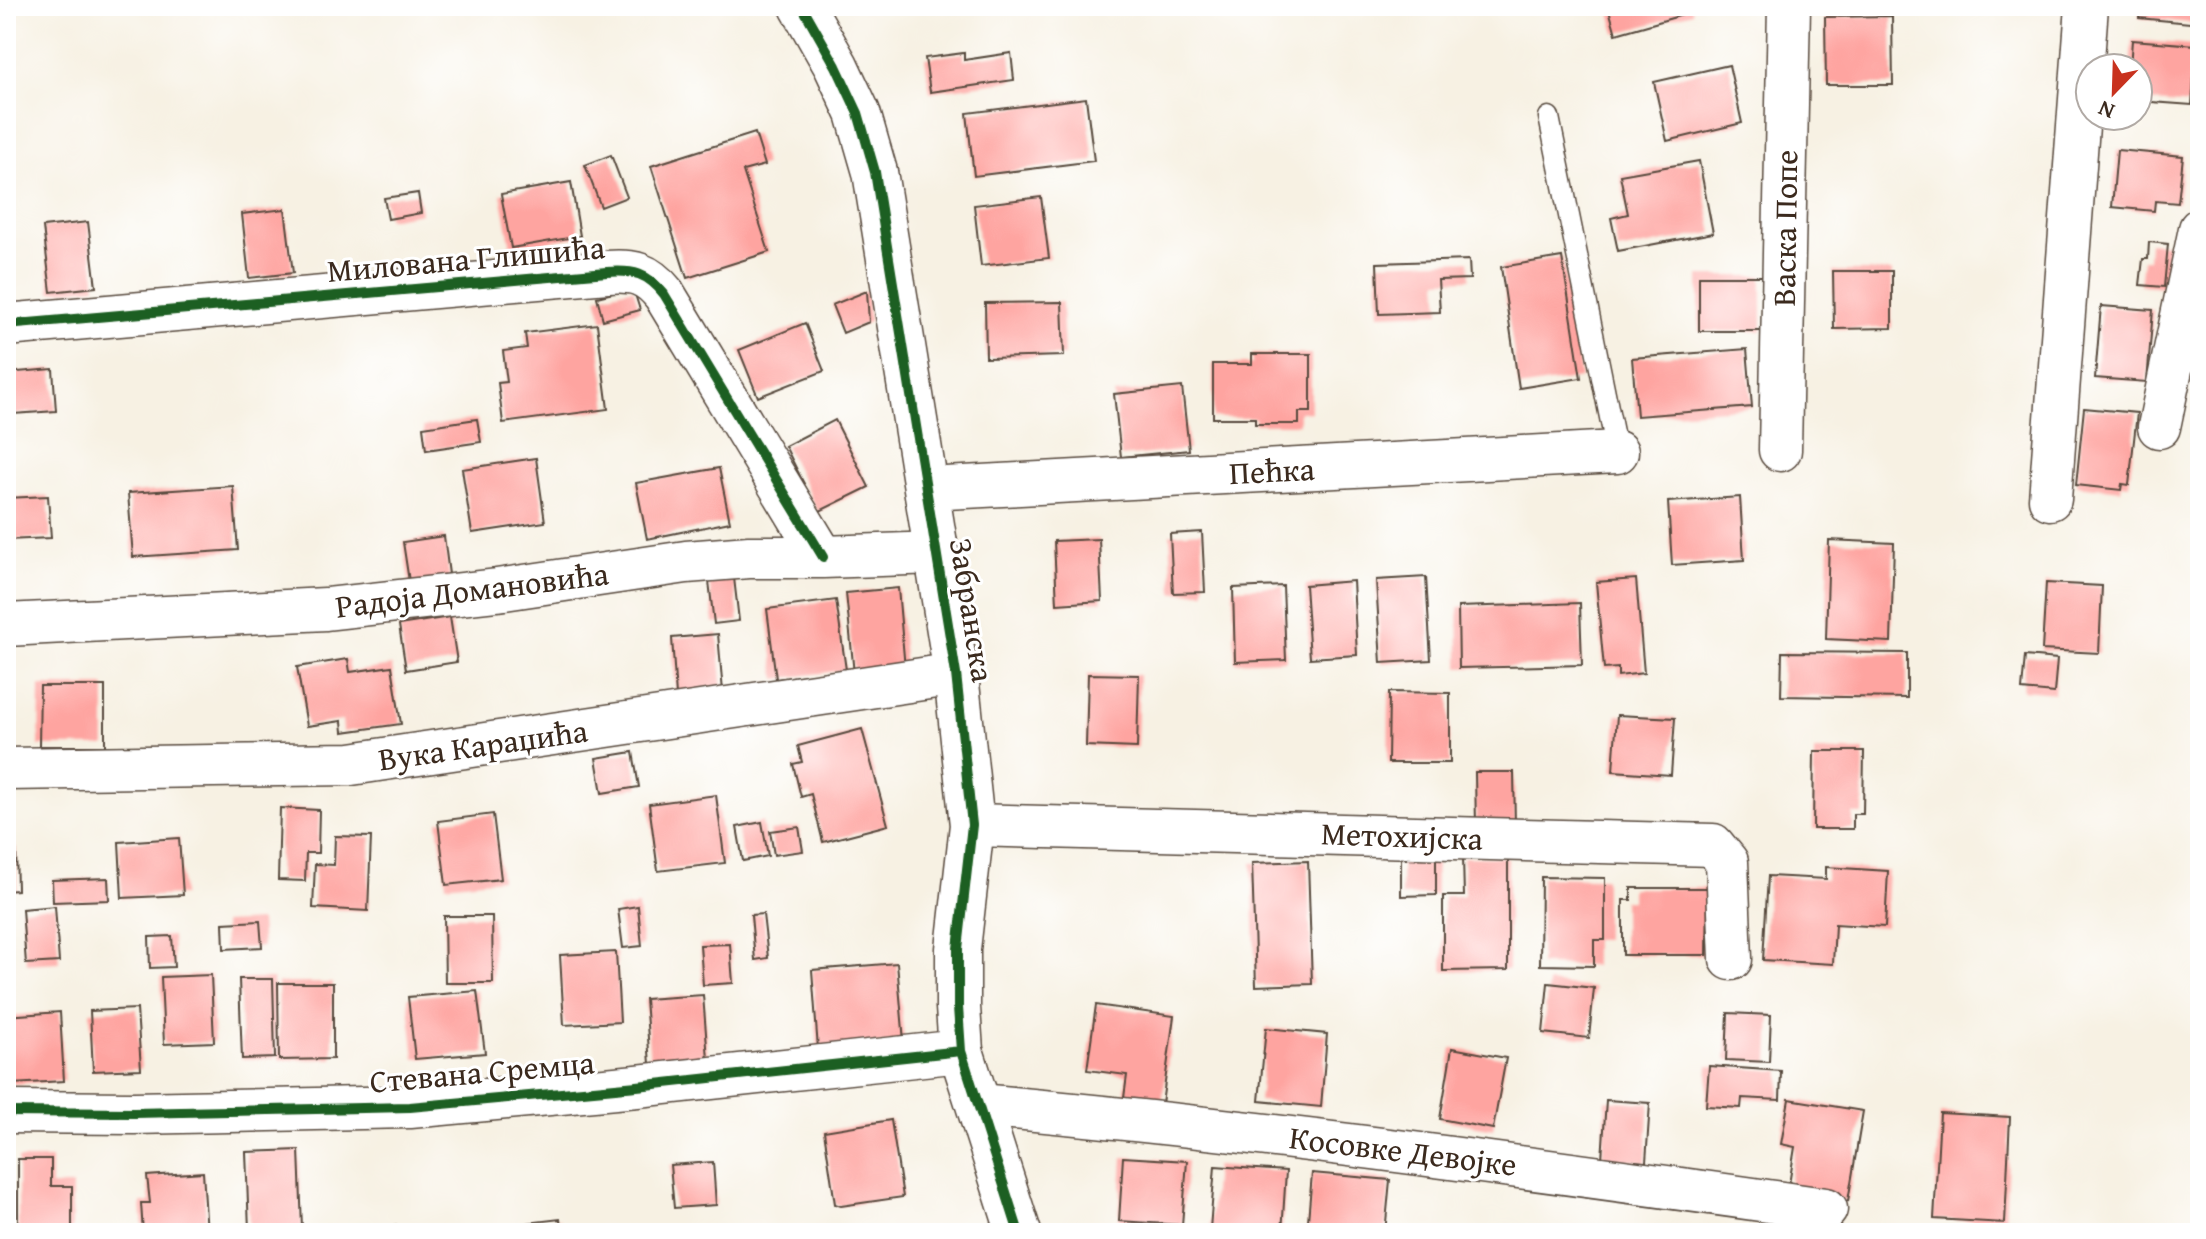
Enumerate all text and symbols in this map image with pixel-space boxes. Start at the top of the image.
north arrow [2074,52,2154,132]
text: N [2093,93,2119,128]
street label: Васка Попе [1760,149,1809,307]
street label: Милована Глишића [325,223,607,294]
street label: Пећка [1228,445,1317,496]
street label: Забранска [938,534,1007,686]
street label: Радоја Домановића [333,549,612,630]
street label: Вука Караџића [375,706,591,782]
street label: Метохијска [1320,809,1485,862]
street label: Стевана Сремца [368,1038,597,1105]
street label: Косовке Девојке [1287,1113,1519,1188]

